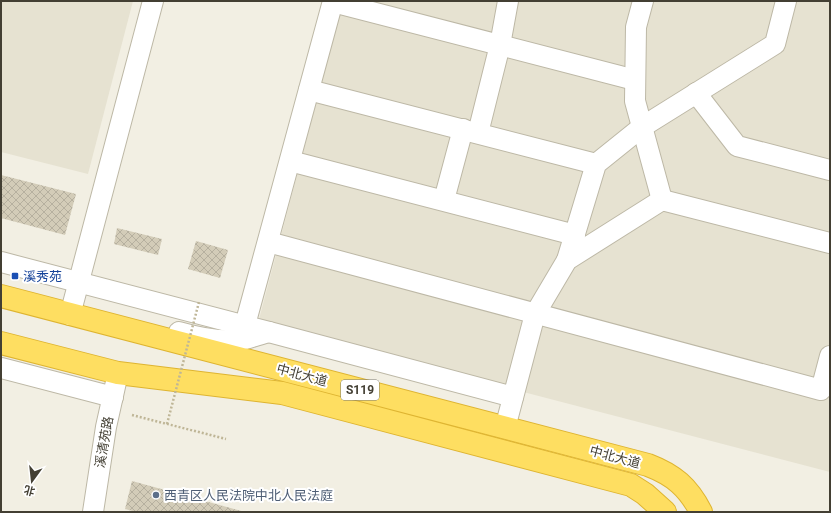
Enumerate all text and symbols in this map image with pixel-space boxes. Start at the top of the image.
place label: 溪秀苑 [23,269,62,284]
marker: 溪秀苑 [10,271,20,281]
street label: 中北大道 [275,361,329,389]
road number: S119 [341,380,379,400]
street label: 溪清苑路 [92,415,116,469]
street label: 中北大道 [588,443,642,471]
north arrow [12,461,52,501]
text: 北 [23,482,37,498]
place label: 西青区人民法院中北人民法庭 [164,488,333,503]
marker: 西青区人民法院中北人民法庭 [151,490,161,500]

